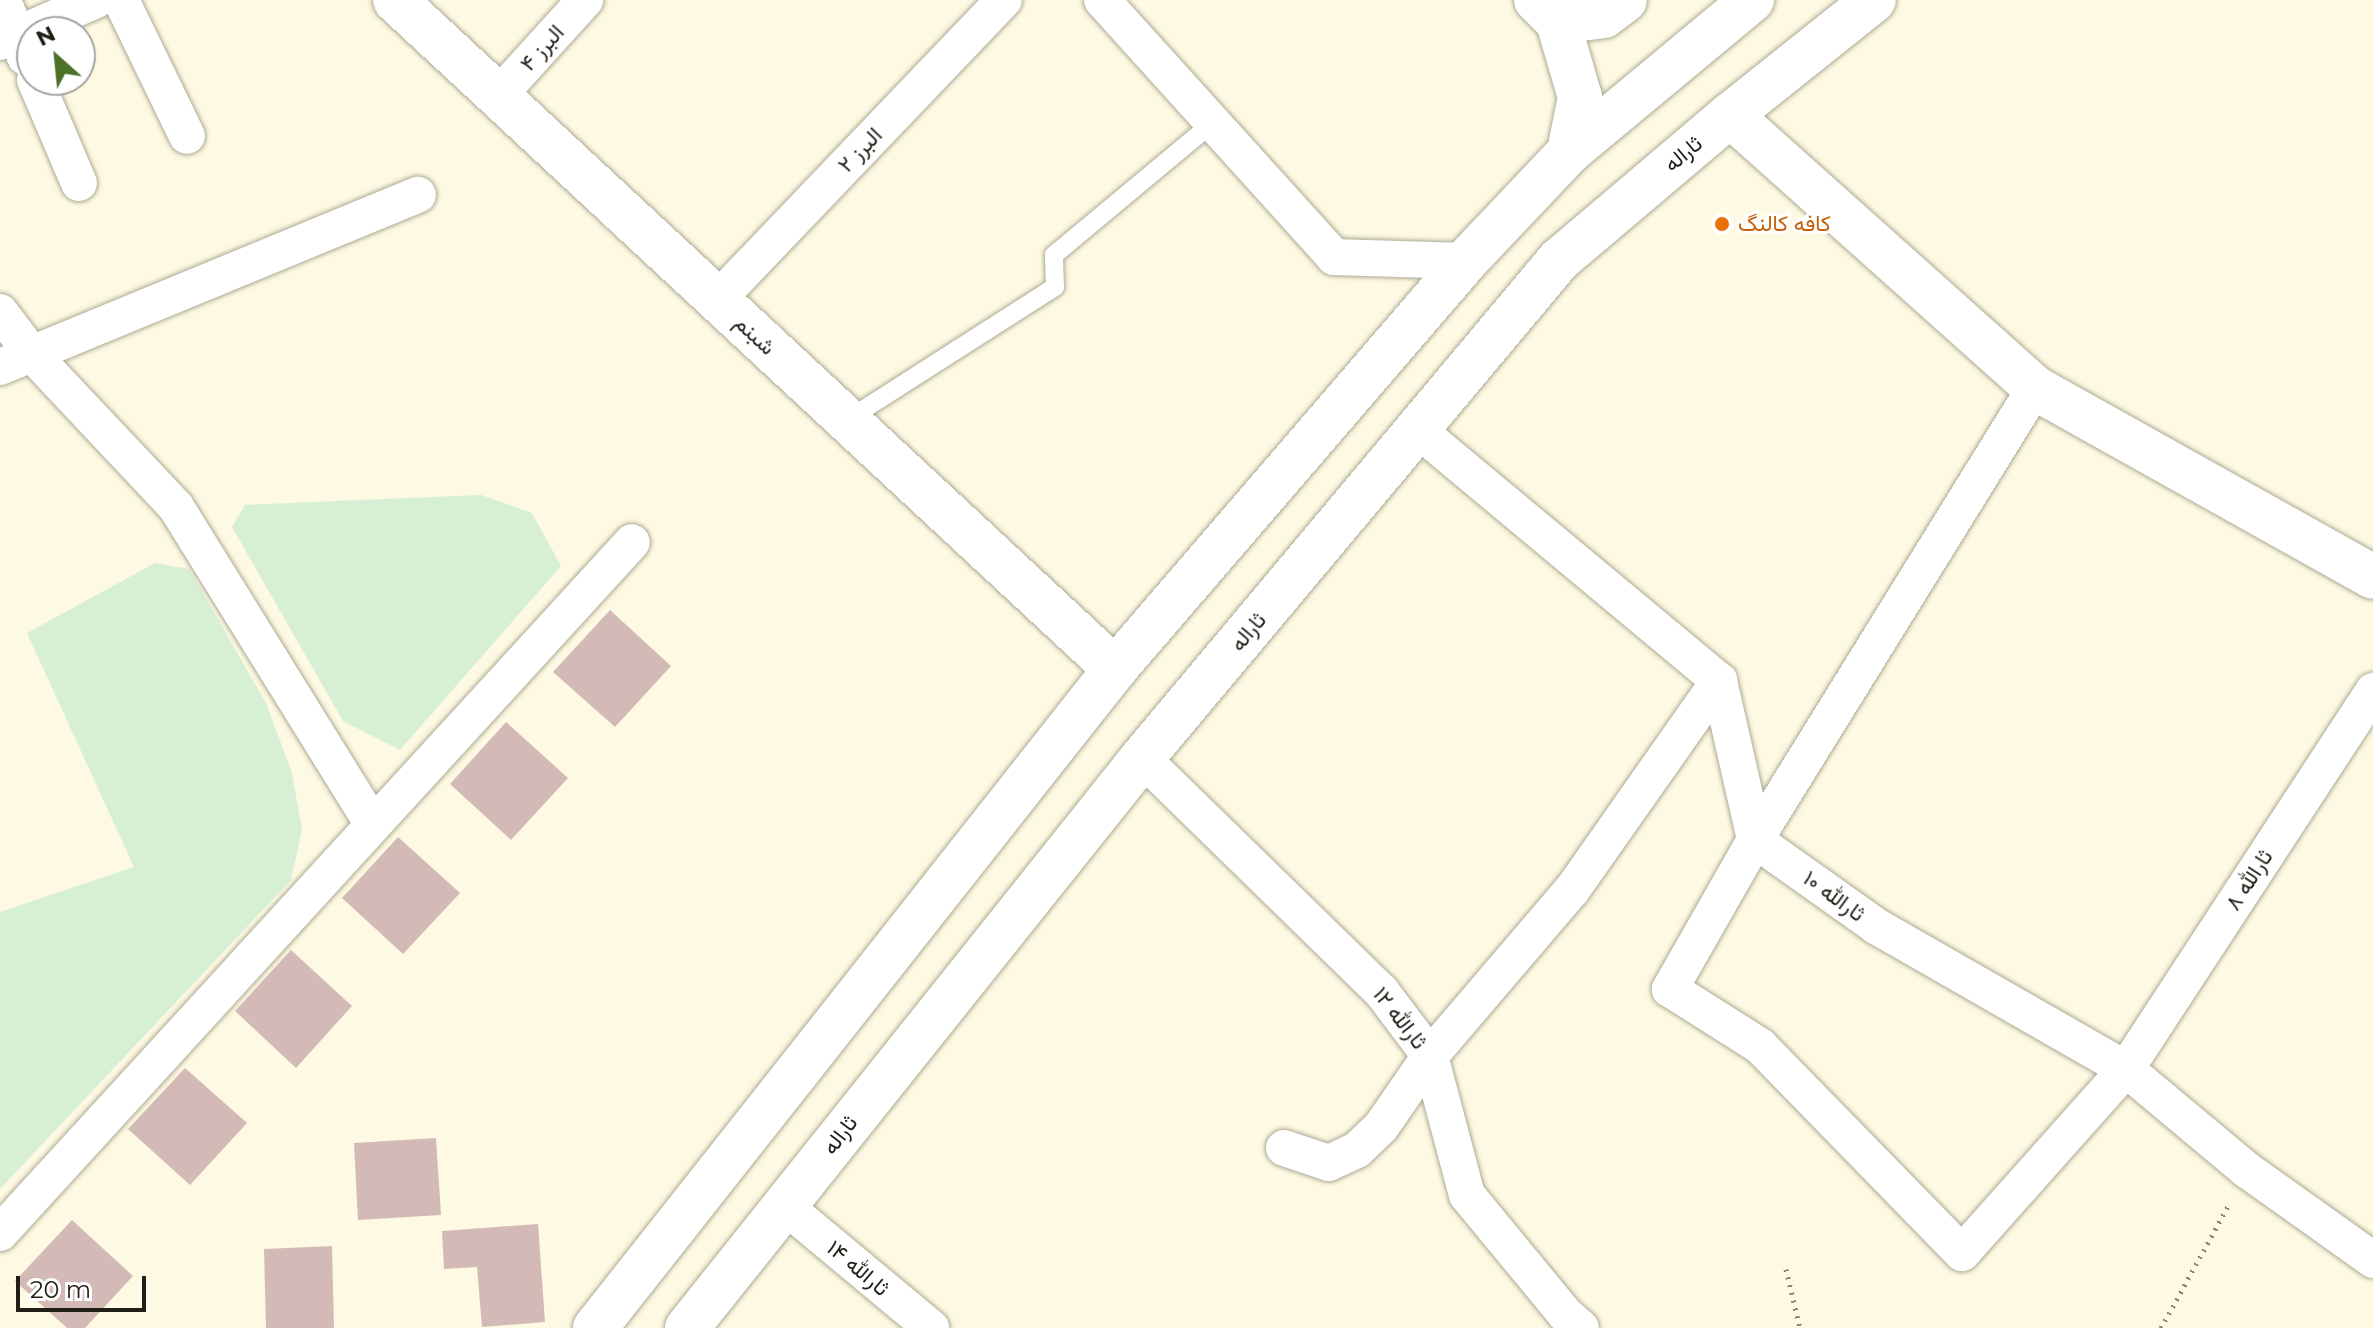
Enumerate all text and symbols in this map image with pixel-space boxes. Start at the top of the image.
north arrow [16,16,96,96]
street label: البرز ۴ [514,19,570,77]
text: N [32,20,60,52]
street label: البرز ۲ [832,122,888,178]
street label: ثاراله [1658,130,1708,178]
place label: کافه کالنگ [1738,211,1831,237]
marker: کافه کالنگ [1713,215,1731,233]
street label: شبنم [729,310,781,360]
street label: ثاراله [1224,607,1272,657]
street label: ثارالله ۸ [2220,845,2278,915]
street label: ثارالله ۱۰ [1798,865,1870,927]
street label: ثارالله ۱۲ [1367,982,1433,1054]
street label: ثاراله [817,1110,863,1160]
street label: ثارالله ۱۴ [822,1234,894,1302]
scale bar [20,1260,150,1310]
text: 20 m [30,1275,91,1304]

